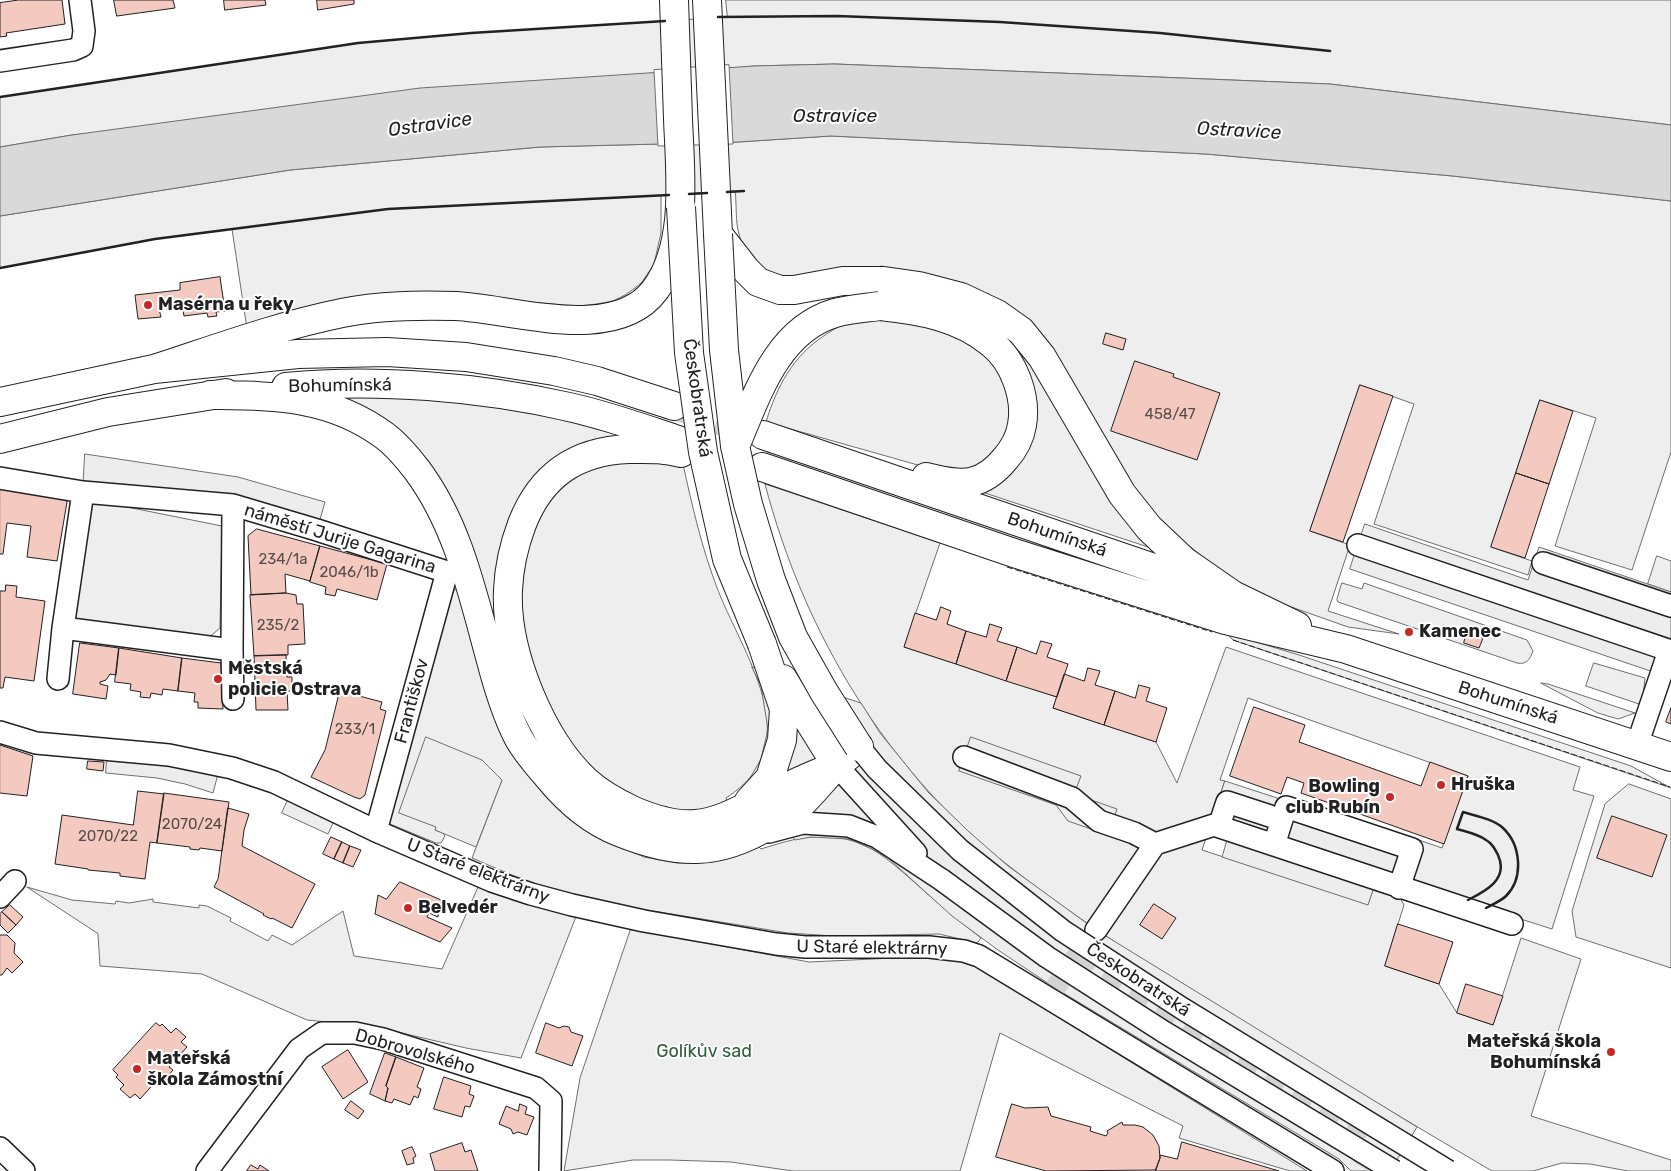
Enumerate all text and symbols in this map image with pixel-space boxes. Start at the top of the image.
water label: Ostravice [793,106,877,128]
water label: Ostravice [387,108,473,142]
water label: Ostravice [1196,117,1282,145]
place label: Masérna u řeky [158,294,294,316]
marker: Masérna u řeky [142,299,154,311]
street label: Českobratrská [678,337,716,459]
street label: Bohumínská [288,374,392,398]
house number: 458/47 [1145,406,1195,424]
street label: náměstí Jurije Gagarina [242,500,438,578]
street label: Bohumínská [1004,508,1110,562]
house number: 234/1a [259,551,307,569]
house number: 2046/1b [319,564,379,582]
house number: 235/2 [257,617,299,635]
place label: Kamenec [1419,621,1501,643]
marker: Kamenec [1403,626,1415,638]
street label: Františkov [390,656,434,746]
place label: Městská policie Ostrava [228,658,361,701]
marker: Městská policie Ostrava [212,673,224,685]
street label: Bohumínská [1455,677,1561,729]
house number: 233/1 [335,721,375,739]
place label: Hruška [1451,774,1515,796]
place label: Bowling club Rubín [1285,776,1380,819]
marker: Hruška [1435,779,1447,791]
marker: Bowling club Rubín [1384,791,1396,803]
house number: 2070/24 [162,816,222,834]
house number: 2070/22 [78,828,138,846]
street label: U Staré elektrárny [404,834,552,908]
place label: Belvedér [418,897,498,919]
marker: Belvedér [402,902,414,914]
street label: U Staré elektrárny [796,936,948,960]
street label: Českobratrská [1082,938,1194,1022]
street label: Dobrovolského [352,1025,478,1079]
place label: Mateřská škola Bohumínská [1467,1031,1601,1074]
park label: Golíkův sad [656,1041,752,1063]
marker: Mateřská škola Bohumínská [1605,1046,1617,1058]
place label: Mateřská škola Zámostní [147,1048,283,1090]
marker: Mateřská škola Zámostní [131,1063,143,1075]

